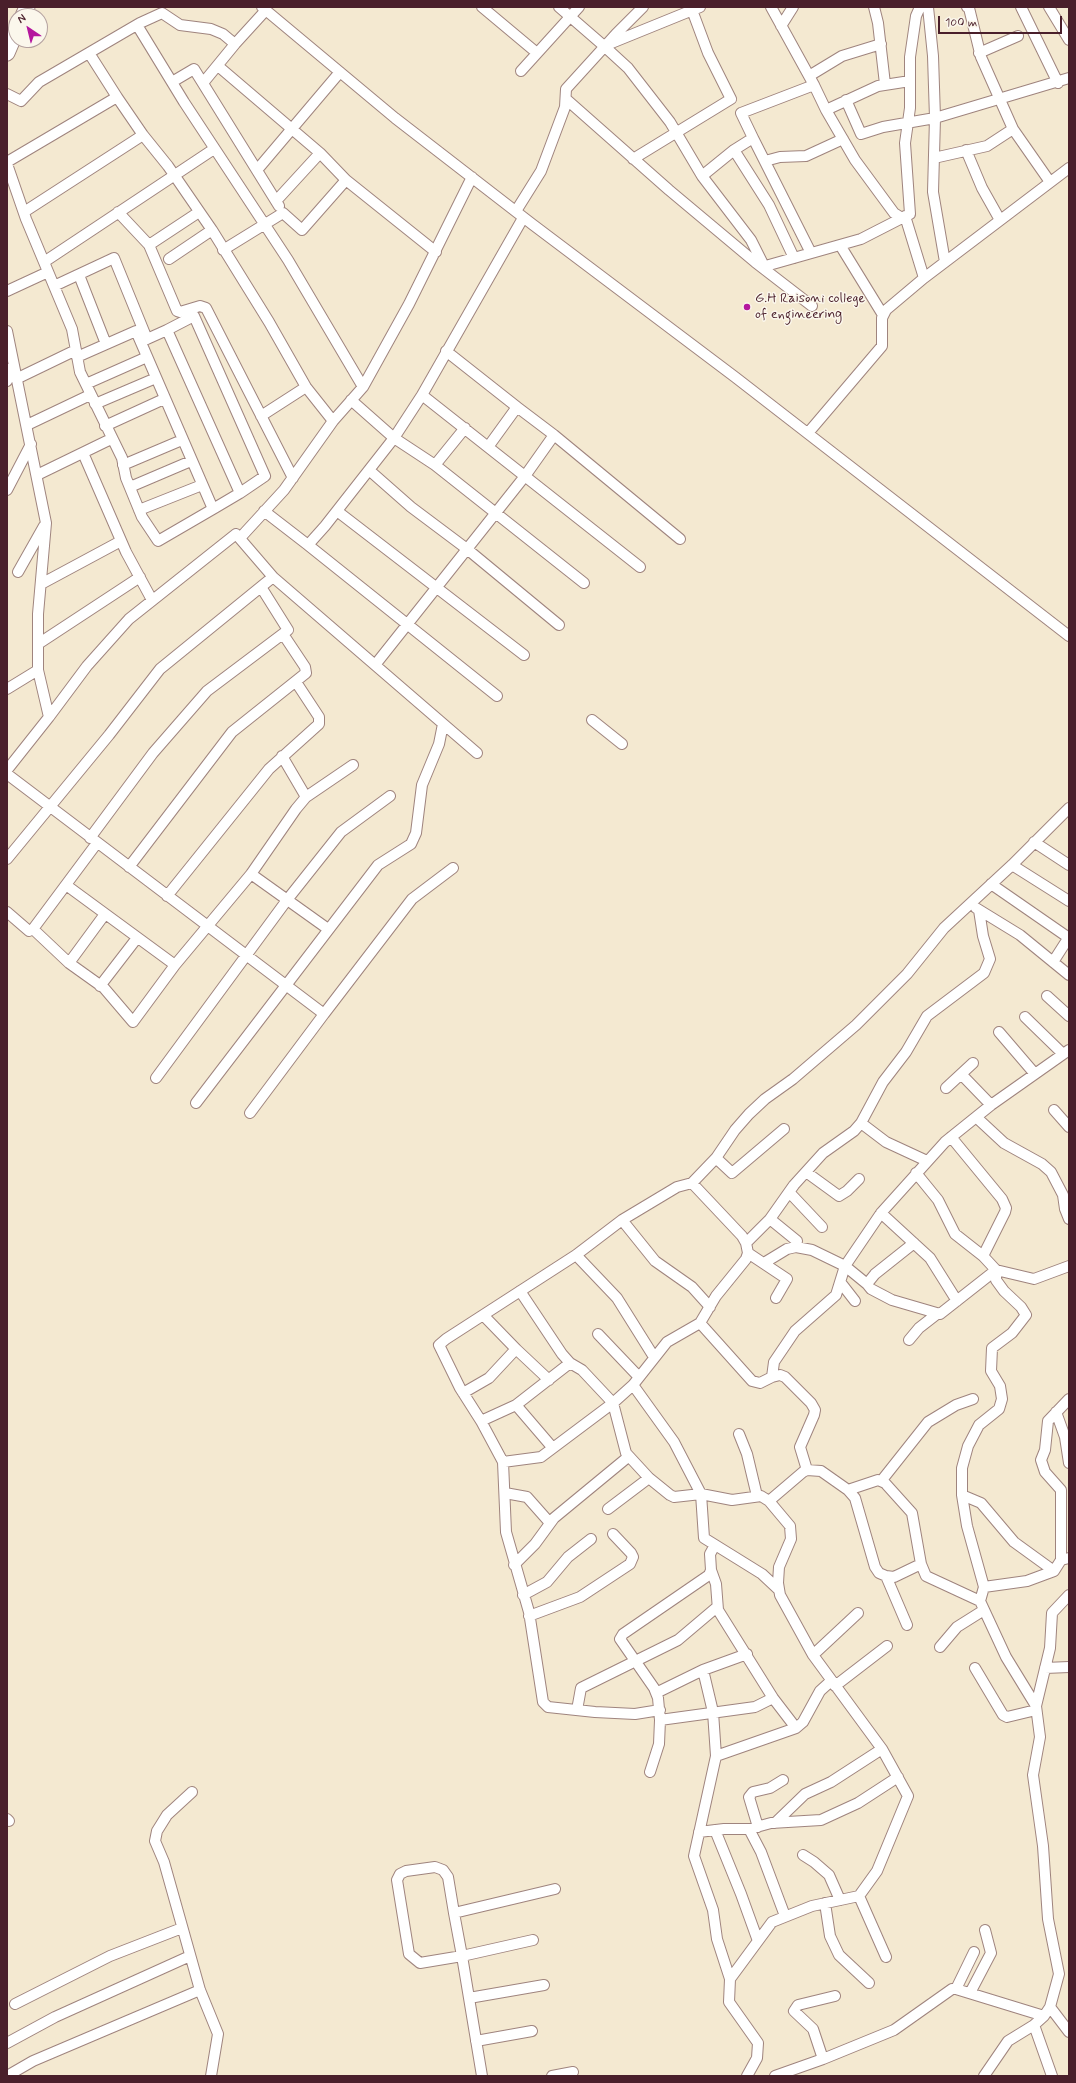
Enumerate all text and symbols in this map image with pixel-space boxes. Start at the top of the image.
north arrow [8,8,48,48]
scale bar [940,8,1064,34]
text: N [15,11,29,27]
text: 100 m [945,15,977,31]
place label: G.H Raisoni college of engineering [755,291,865,324]
marker: G.H Raisoni college of engineering [742,302,752,312]

